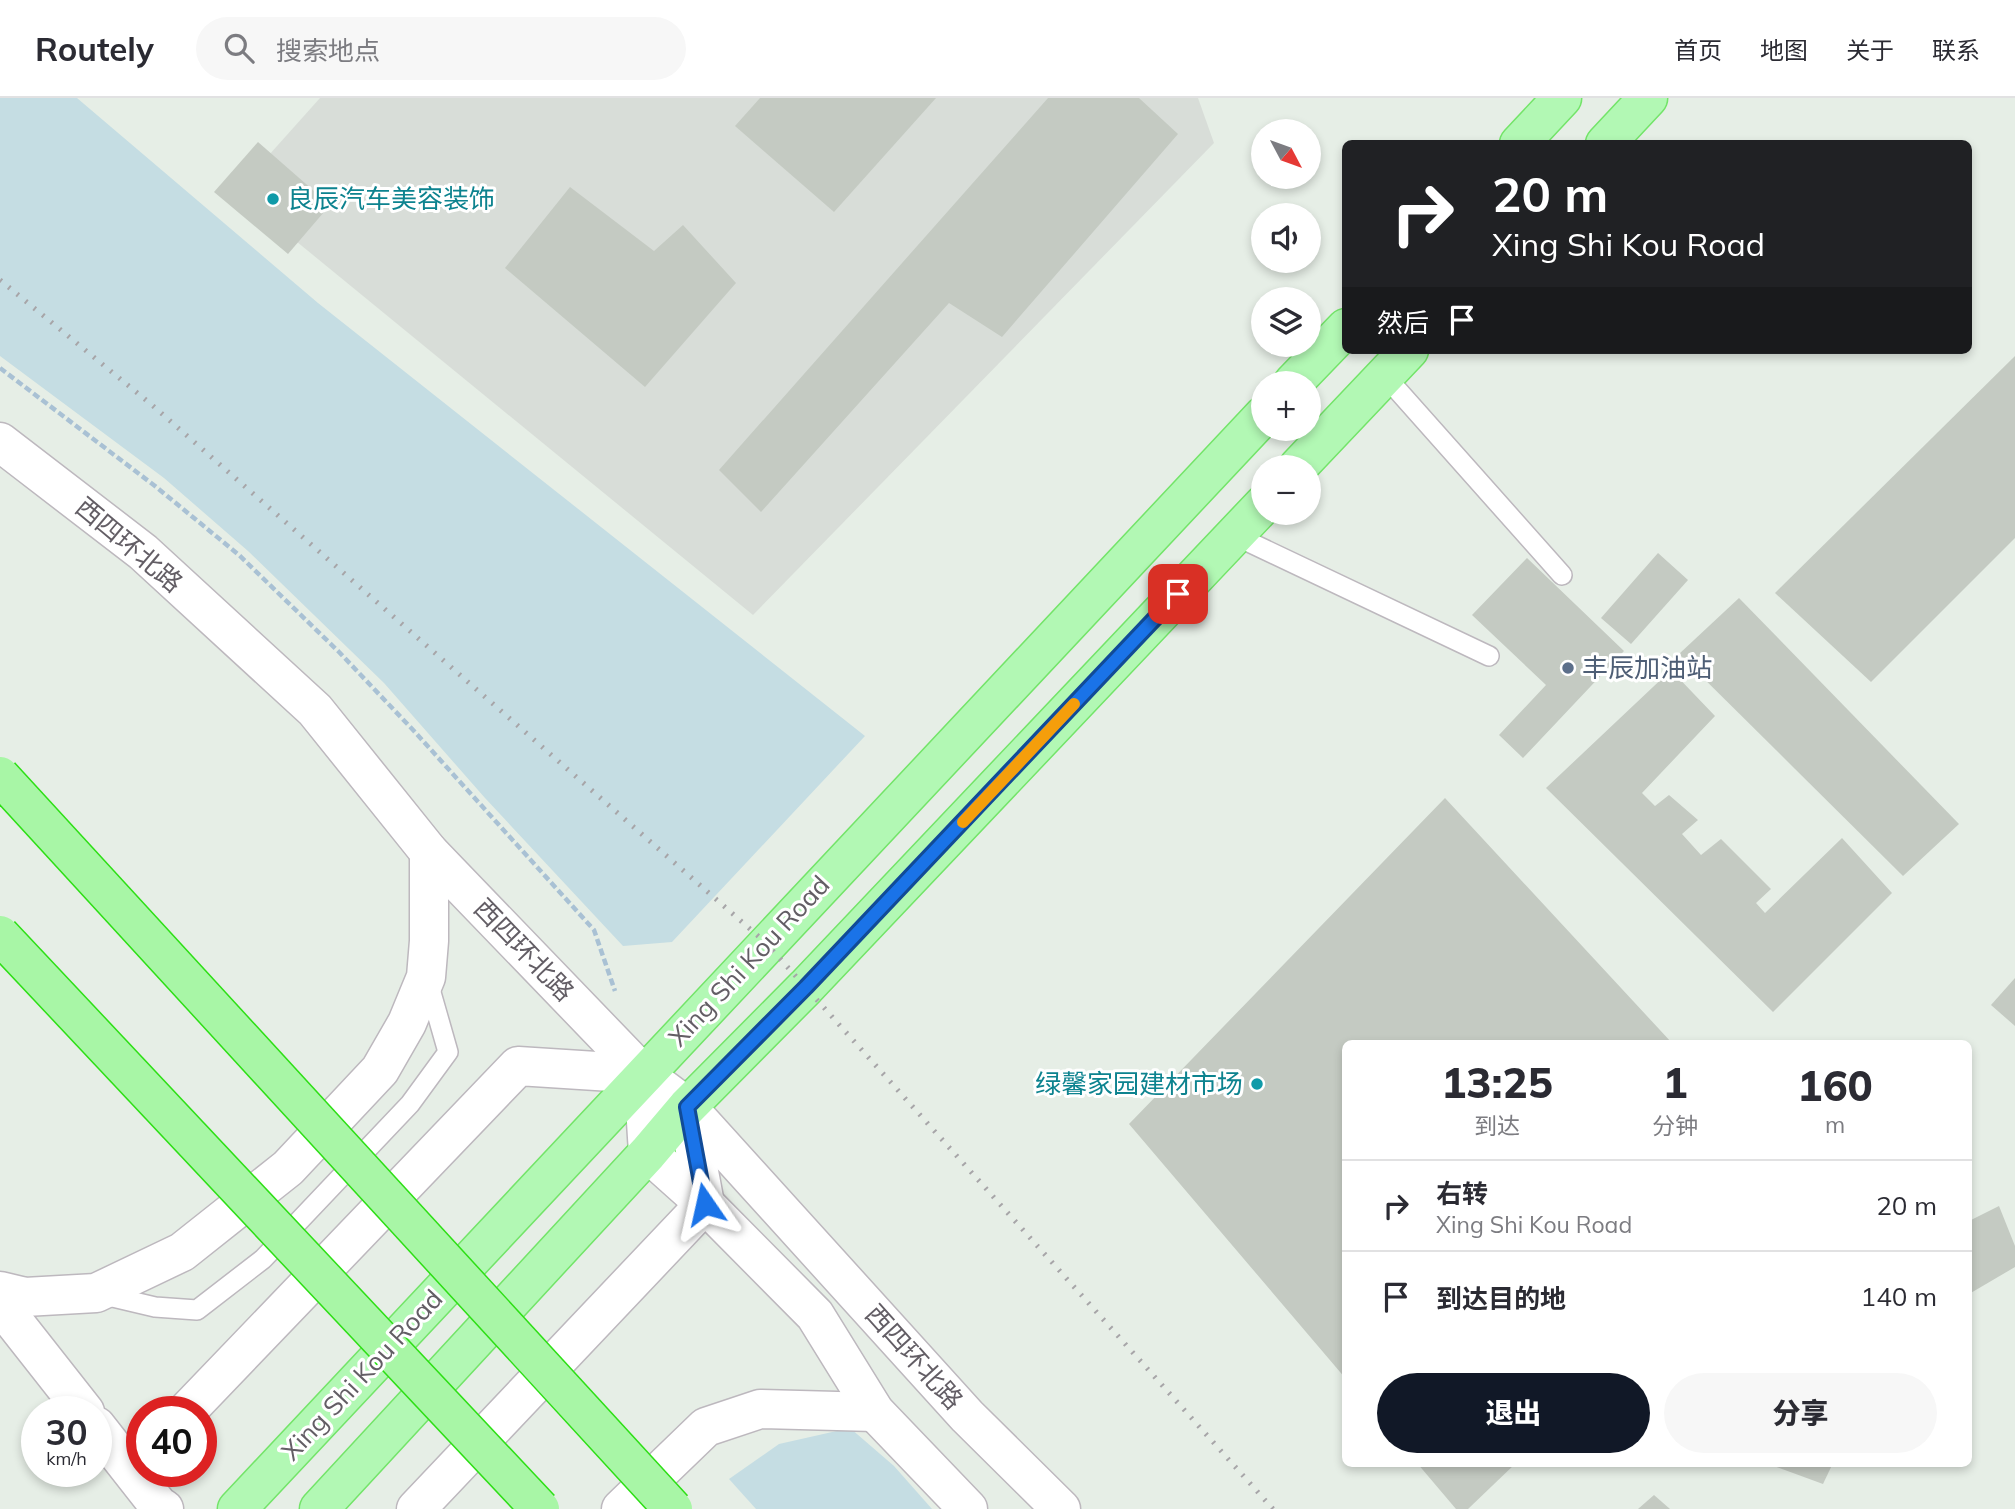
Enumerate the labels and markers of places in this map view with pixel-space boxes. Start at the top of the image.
place label: 良辰汽车美容装饰 [287,182,495,215]
marker: 良辰汽车美容装饰 [265,191,281,207]
pin [1148,564,1208,624]
place label: 丰辰加油站 [1582,651,1712,684]
marker: 丰辰加油站 [1560,660,1576,676]
place label: 绿馨家园建材市场 [1035,1067,1243,1100]
marker: 绿馨家园建材市场 [1249,1076,1265,1092]

